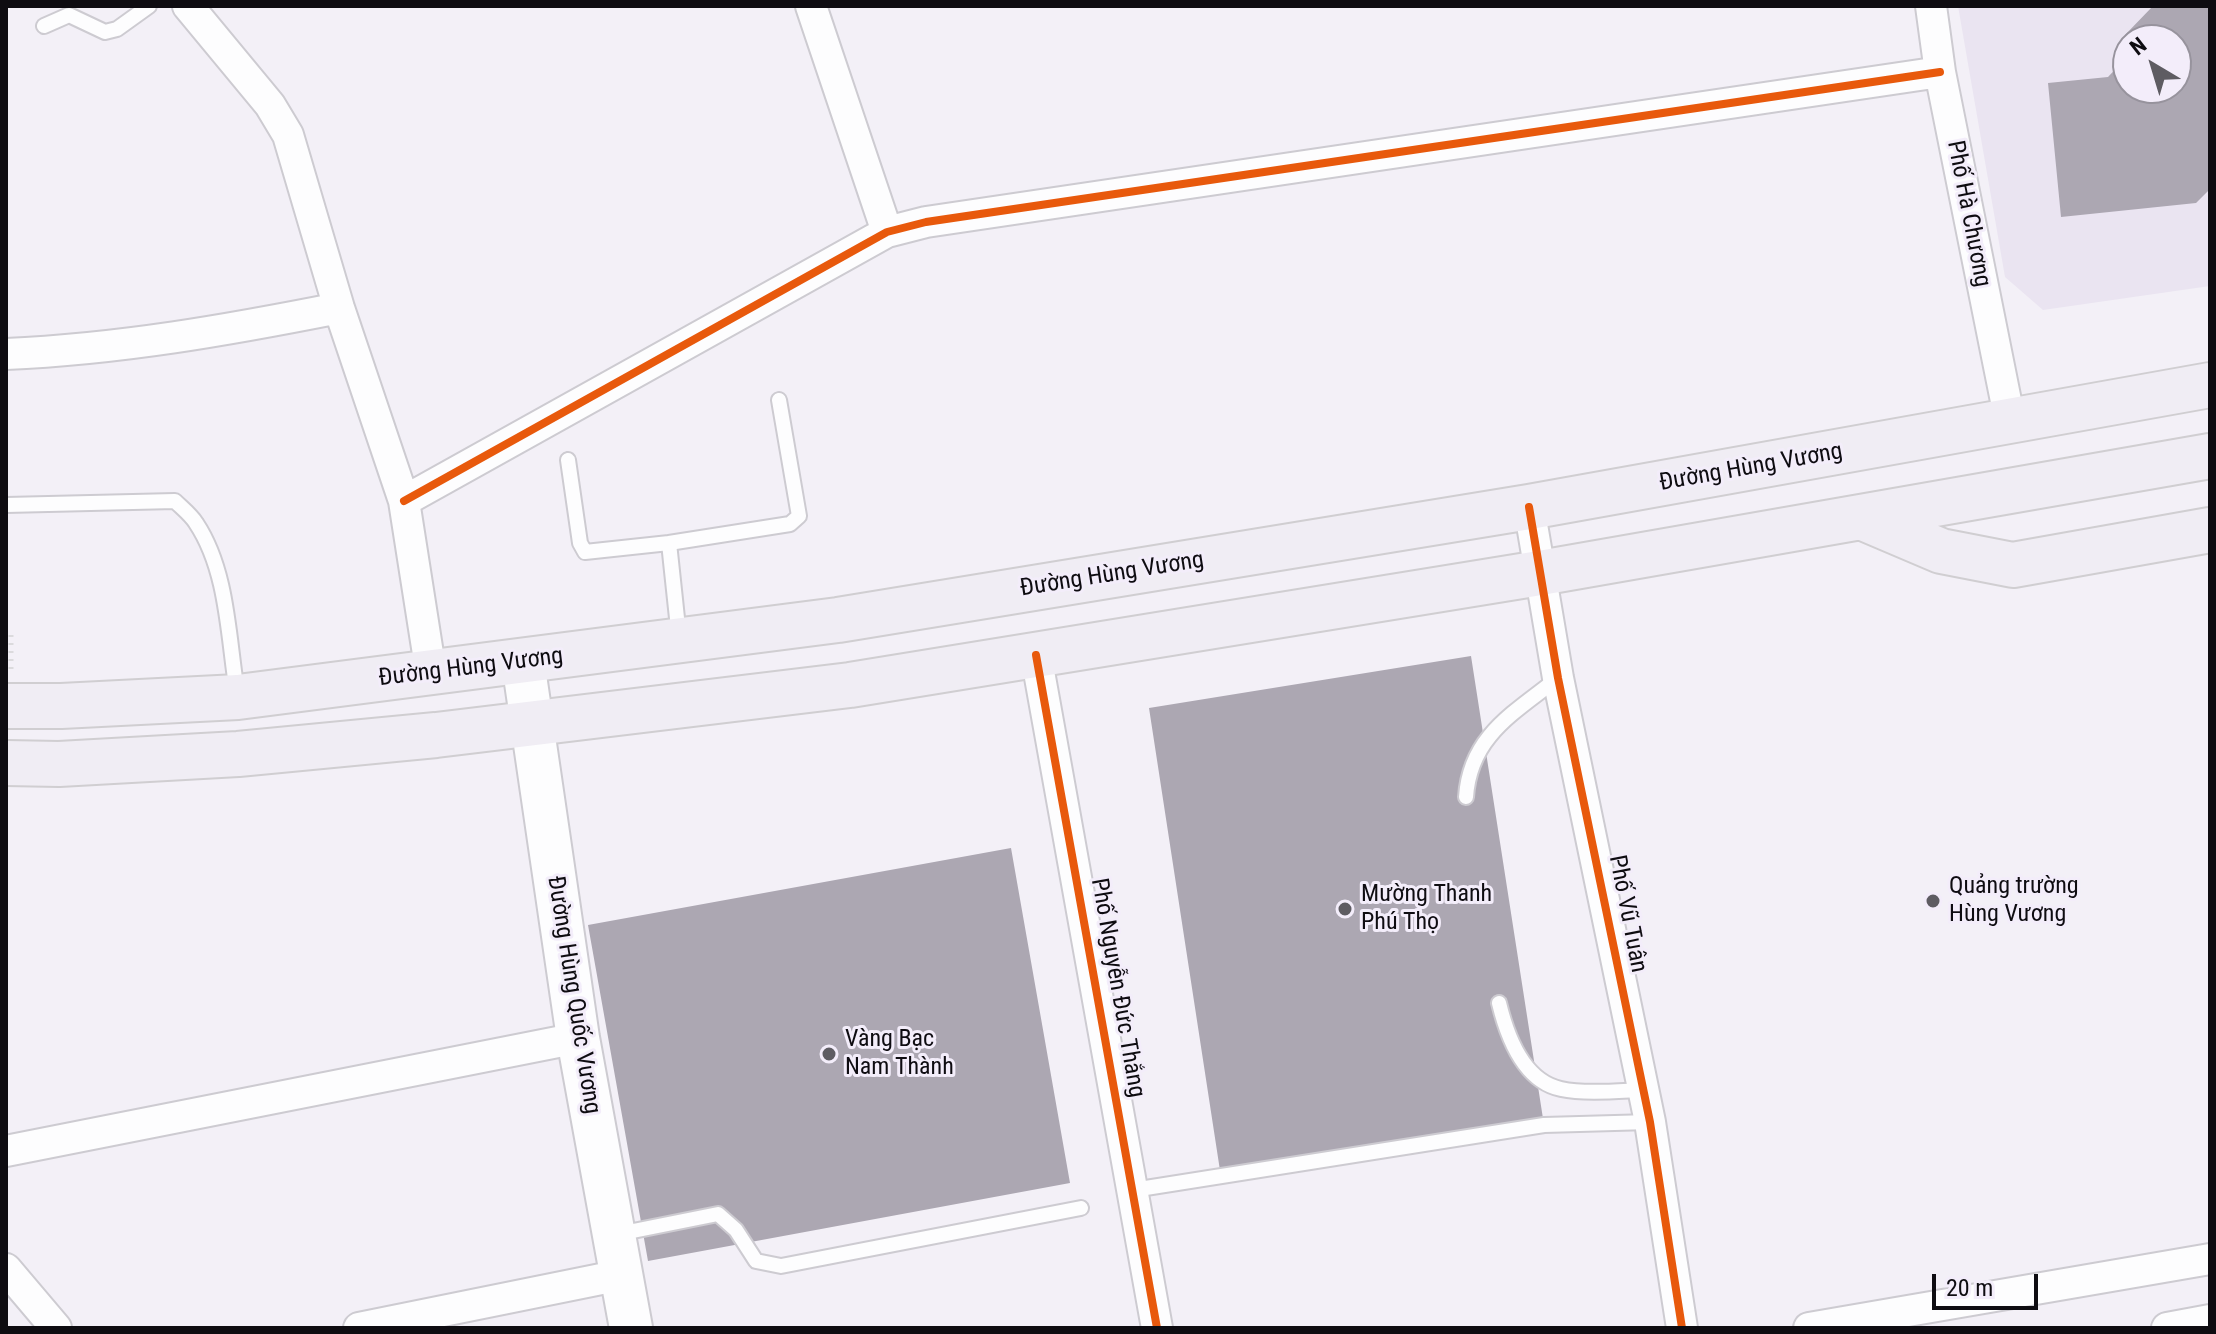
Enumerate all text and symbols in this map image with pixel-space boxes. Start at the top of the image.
north arrow [2112,24,2192,104]
text: N [2125,32,2151,60]
street label: Phố Hà Chương [1940,138,1996,290]
street label: Đường Hùng Vương [1657,438,1845,498]
street label: Đường Hùng Vương [1018,546,1206,604]
street label: Đường Hùng Vương [377,642,565,694]
street label: Phố Vũ Tuân [1602,853,1652,975]
place label: Quảng trường Hùng Vương [1949,873,2079,929]
street label: Đường Hùng Quốc Vương [540,874,606,1116]
street label: Phố Nguyễn Đức Thắng [1084,876,1150,1100]
place label: Mường Thanh Phú Thọ [1361,881,1492,937]
marker: Quảng trường Hùng Vương [1924,892,1942,910]
marker: Mường Thanh Phú Thọ [1336,900,1354,918]
place label: Vàng Bạc Nam Thành [845,1026,954,1082]
marker: Vàng Bạc Nam Thành [820,1045,838,1063]
scale bar [1936,1258,2042,1308]
text: 20 m [1946,1274,1993,1302]

